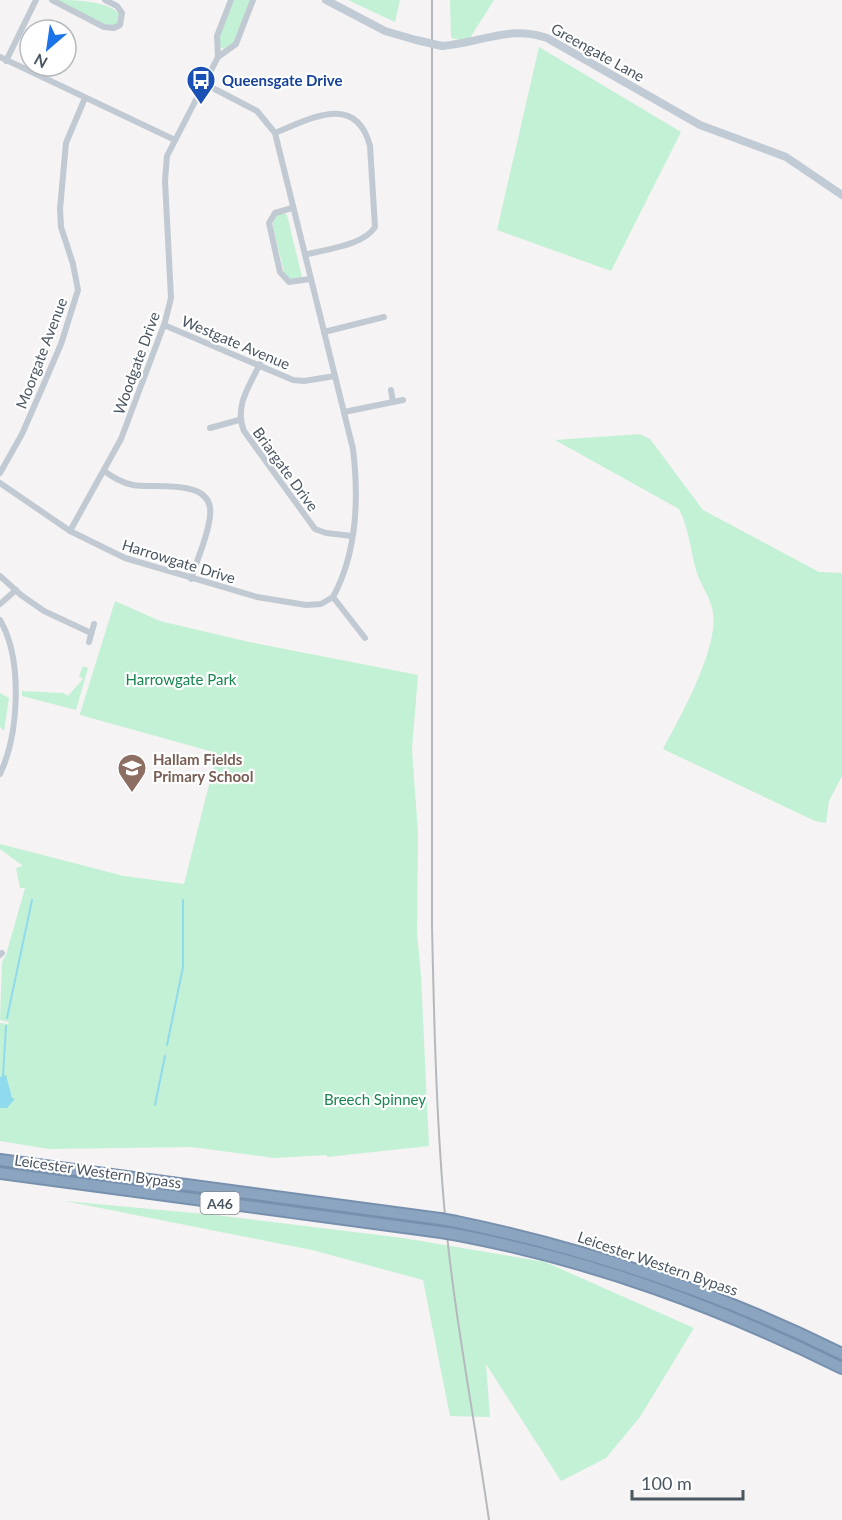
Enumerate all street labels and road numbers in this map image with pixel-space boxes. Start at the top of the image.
street label: Greengate Lane [548,19,648,85]
street label: Moorgate Avenue [12,295,70,411]
street label: Woodgate Drive [109,309,163,417]
street label: Westgate Avenue [179,311,293,373]
street label: Briargate Drive [250,424,323,515]
street label: Harrowgate Drive [120,535,238,587]
street label: Leicester Western Bypass [13,1150,183,1192]
road number: A46 [200,1192,240,1214]
street label: Leicester Western Bypass [576,1227,740,1299]

